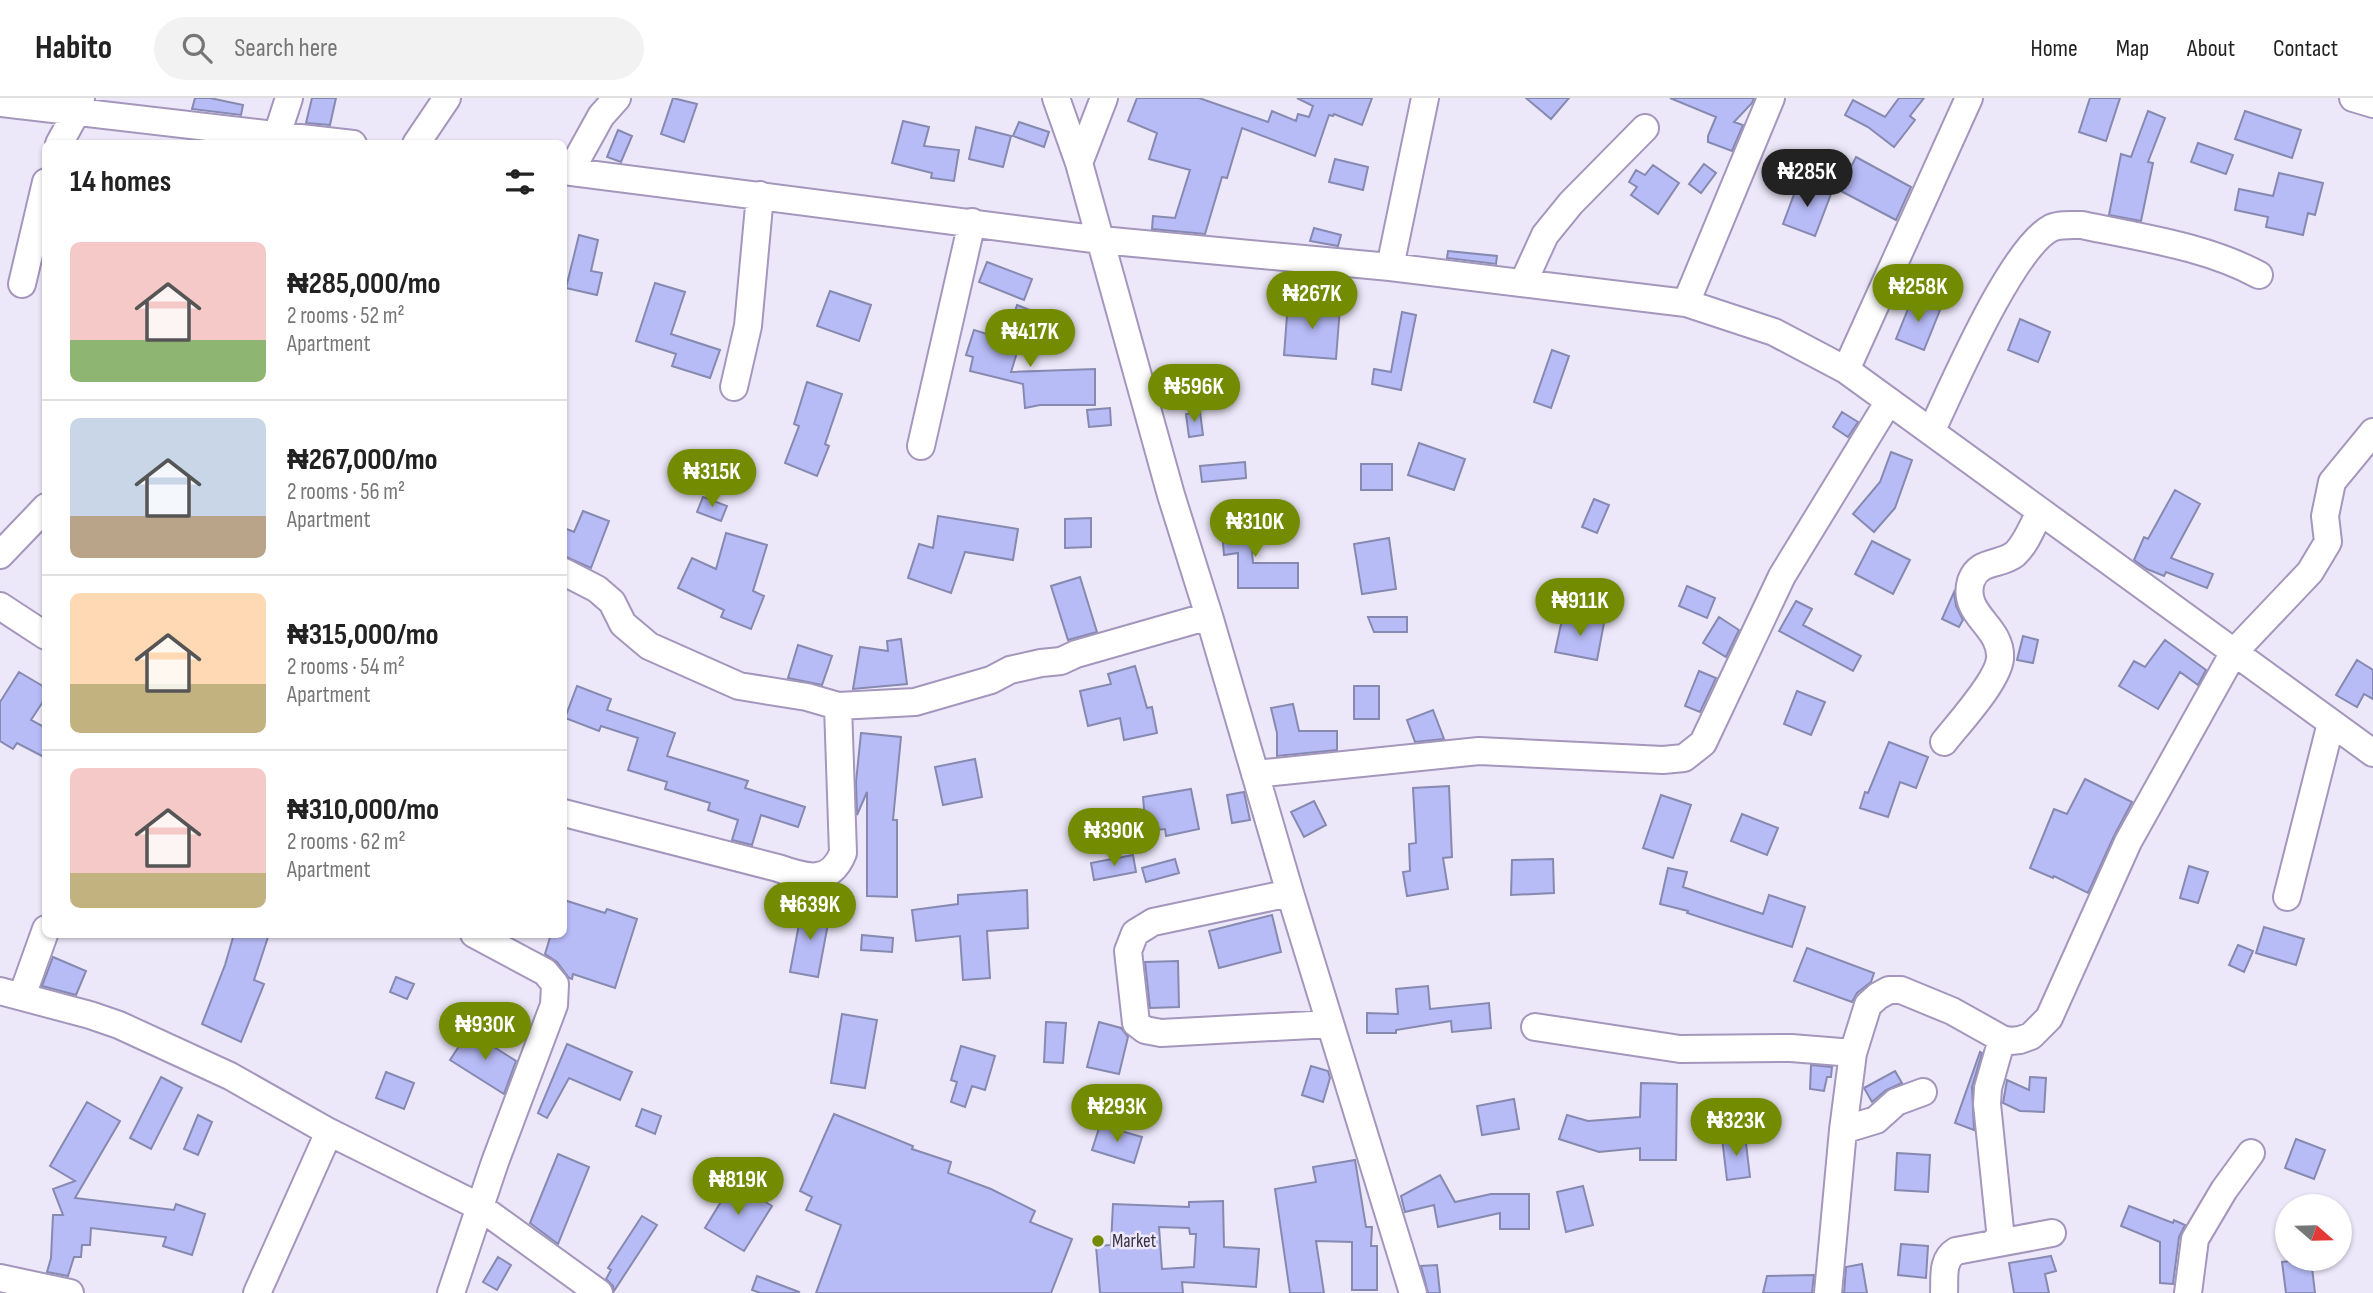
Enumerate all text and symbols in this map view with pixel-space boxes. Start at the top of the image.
search box [154,17,644,80]
text: Habito [35,28,112,68]
icon: search [178,29,216,67]
text: Search here [234,33,338,64]
text: Home [2030,34,2078,63]
text: Map [2116,34,2149,63]
text: About [2187,34,2235,63]
text: Contact [2273,34,2338,63]
pin: ₦285K [1758,150,1856,209]
text: ₦285K [1778,158,1836,186]
icon: filters [501,163,539,201]
text: 14 homes [70,164,171,200]
pin: ₦258K [1869,264,1967,324]
text: ₦285,000/mo [287,266,441,302]
icon: home [126,270,210,354]
pin: ₦267K [1263,272,1361,331]
text: ₦258K [1889,273,1948,301]
text: ₦267K [1282,280,1342,308]
text: 2 rooms · 52 m² [287,302,405,330]
pin: ₦417K [981,310,1079,369]
text: ₦417K [1001,318,1059,346]
text: Apartment [287,330,371,358]
pin: ₦596K [1145,364,1243,424]
text: ₦596K [1164,373,1224,401]
text: ₦267,000/mo [287,442,438,478]
icon: home [126,446,210,530]
pin: ₦315K [663,450,761,509]
text: ₦315K [683,458,741,486]
text: 2 rooms · 56 m² [287,478,405,506]
pin: ₦310K [1206,500,1304,559]
text: Apartment [287,506,371,534]
text: ₦310K [1226,508,1284,536]
pin: ₦911K [1531,578,1629,638]
text: ₦911K [1551,587,1609,615]
text: ₦315,000/mo [287,617,439,653]
icon: home [126,621,210,705]
text: 2 rooms · 54 m² [287,653,405,681]
text: Apartment [287,681,371,709]
text: ₦310,000/mo [287,792,439,828]
icon: home [126,796,210,880]
pin: ₦390K [1065,808,1163,868]
text: ₦390K [1084,817,1144,845]
text: 2 rooms · 62 m² [287,828,406,856]
text: Apartment [287,856,371,884]
pin: ₦639K [761,882,859,942]
text: ₦639K [780,891,840,919]
pin: ₦930K [436,1002,534,1062]
text: ₦930K [455,1011,515,1039]
pin: ₦293K [1068,1084,1166,1144]
text: ₦293K [1087,1093,1147,1121]
pin: ₦323K [1687,1098,1785,1158]
text: ₦323K [1707,1107,1765,1135]
pin: ₦819K [689,1158,787,1217]
text: ₦819K [709,1166,767,1194]
north arrow [2275,1194,2352,1270]
map controls [2275,1194,2352,1271]
place label: Market [1112,1230,1157,1253]
marker: Market [1090,1233,1106,1249]

